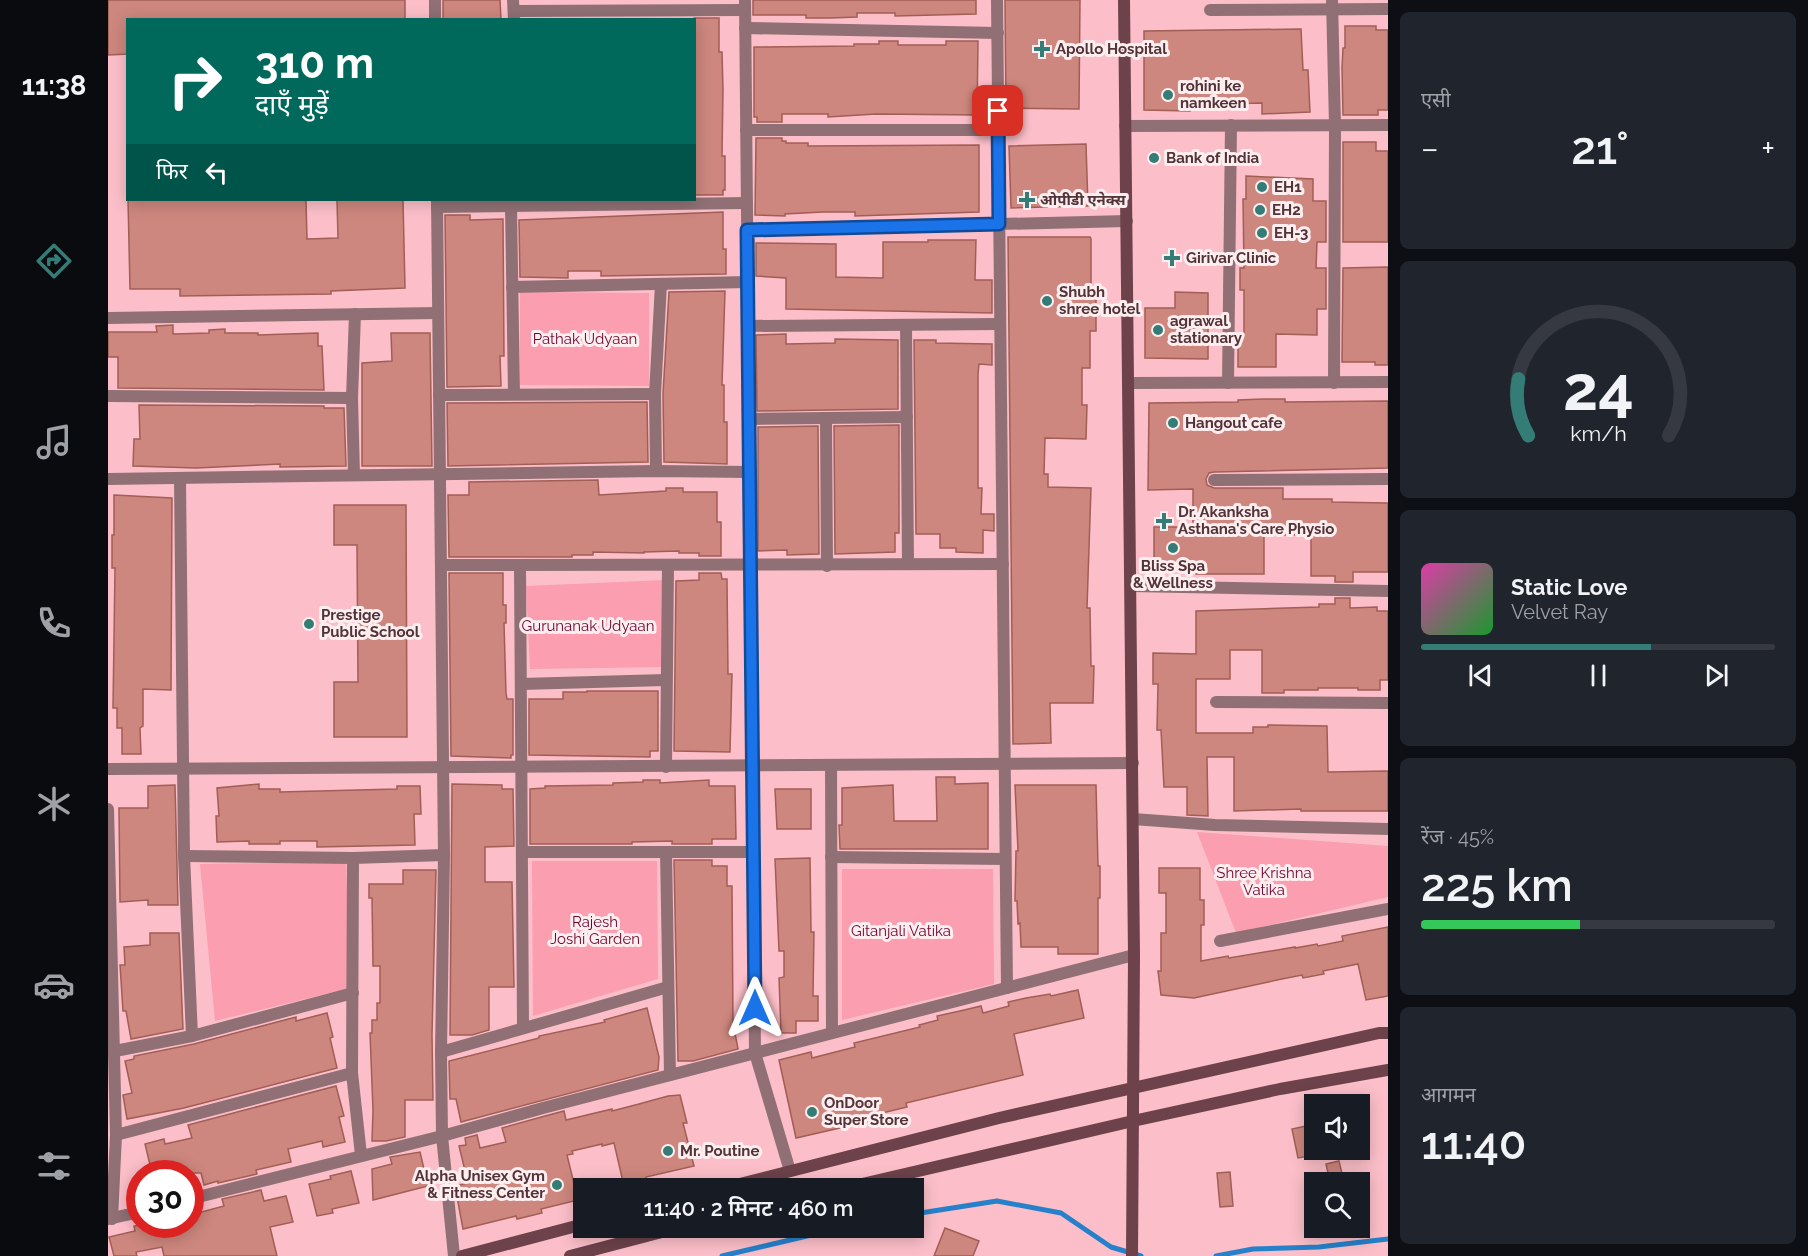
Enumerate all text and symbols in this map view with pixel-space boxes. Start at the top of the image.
text: 310 m [255,39,374,88]
marker: Apollo Hospital [1033,40,1051,58]
place label: Apollo Hospital [1056,40,1167,58]
icon: right [156,42,234,120]
text: 11:38 [22,70,86,101]
place label: rohini ke namkeen [1180,77,1247,112]
pin [972,85,1023,136]
marker: rohini ke namkeen [1161,88,1175,102]
text: एसी [1421,88,1451,112]
text: दाएँ मुड़ें [255,89,329,120]
icon: arrive [981,94,1014,127]
text: 21° [1571,122,1629,175]
text: − [1421,129,1439,168]
text: + [1761,129,1775,168]
place label: Bank of India [1166,149,1260,167]
marker: Bank of India [1147,151,1161,165]
icon: left [200,156,233,189]
text: फिर [156,158,188,184]
place label: EH1 [1274,178,1302,196]
marker: EH1 [1255,180,1269,194]
marker: ओपीडी एनेक्स [1018,191,1036,209]
place label: ओपीडी एनेक्स [1040,191,1127,209]
place label: EH2 [1272,201,1301,219]
marker: EH2 [1253,203,1267,217]
place label: EH-3 [1274,224,1308,242]
marker: EH-3 [1255,226,1269,240]
icon: directions [33,240,75,282]
marker: Girivar Clinic [1163,249,1181,267]
place label: Girivar Clinic [1186,249,1277,267]
place label: Shubh shree hotel [1059,283,1140,318]
marker: Shubh shree hotel [1040,294,1054,308]
place label: agrawal stationary [1170,312,1243,347]
marker: agrawal stationary [1151,323,1165,337]
park label: Pathak Udyaan [533,330,637,348]
text: 24 [1563,351,1633,425]
place label: Hangout cafe [1185,414,1282,432]
marker: Hangout cafe [1166,416,1180,430]
icon: music [33,421,75,463]
text: km/h [1570,422,1626,447]
place label: Dr. Akanksha Asthana's Care Physio [1178,503,1334,538]
marker: Dr. Akanksha Asthana's Care Physio [1155,512,1173,530]
marker: Bliss Spa & Wellness [1166,541,1180,555]
place label: Bliss Spa & Wellness [1133,557,1213,592]
text: Static Love [1511,574,1628,600]
text: Velvet Ray [1511,600,1608,624]
icon: phone [33,602,75,644]
place label: Prestige Public School [321,606,420,641]
marker: Prestige Public School [302,617,316,631]
park label: Gurunanak Udyaan [522,617,654,635]
icon: previous [1464,659,1497,692]
icon: pause [1582,659,1615,692]
icon: next [1700,659,1733,692]
icon: climate [33,783,75,825]
text: रेंज · 45% [1421,825,1494,849]
text: 225 km [1421,859,1573,912]
park label: Shree Krishna Vatika [1216,864,1312,899]
park label: Rajesh Joshi Garden [550,913,640,948]
park label: Gitanjali Vatika [851,922,951,940]
icon: car [33,964,75,1006]
position arrow [723,976,787,1040]
text: आगमन [1421,1083,1476,1107]
place label: OnDoor Super Store [824,1094,908,1129]
map controls [1304,1094,1370,1238]
button: sound [1304,1094,1370,1160]
marker: OnDoor Super Store [805,1105,819,1119]
text: 11:40 [1421,1117,1526,1170]
place label: Mr. Poutine [680,1142,759,1160]
marker: Mr. Poutine [661,1144,675,1158]
icon: filters [33,1145,75,1187]
speed limit sign: 30 [126,1160,204,1238]
place label: Alpha Unisex Gym & Fitness Center [415,1167,545,1202]
button: search [1304,1172,1370,1238]
marker: Alpha Unisex Gym & Fitness Center [550,1178,564,1192]
text: 11:40 · 2 मिनट · 460 m [644,1195,853,1221]

